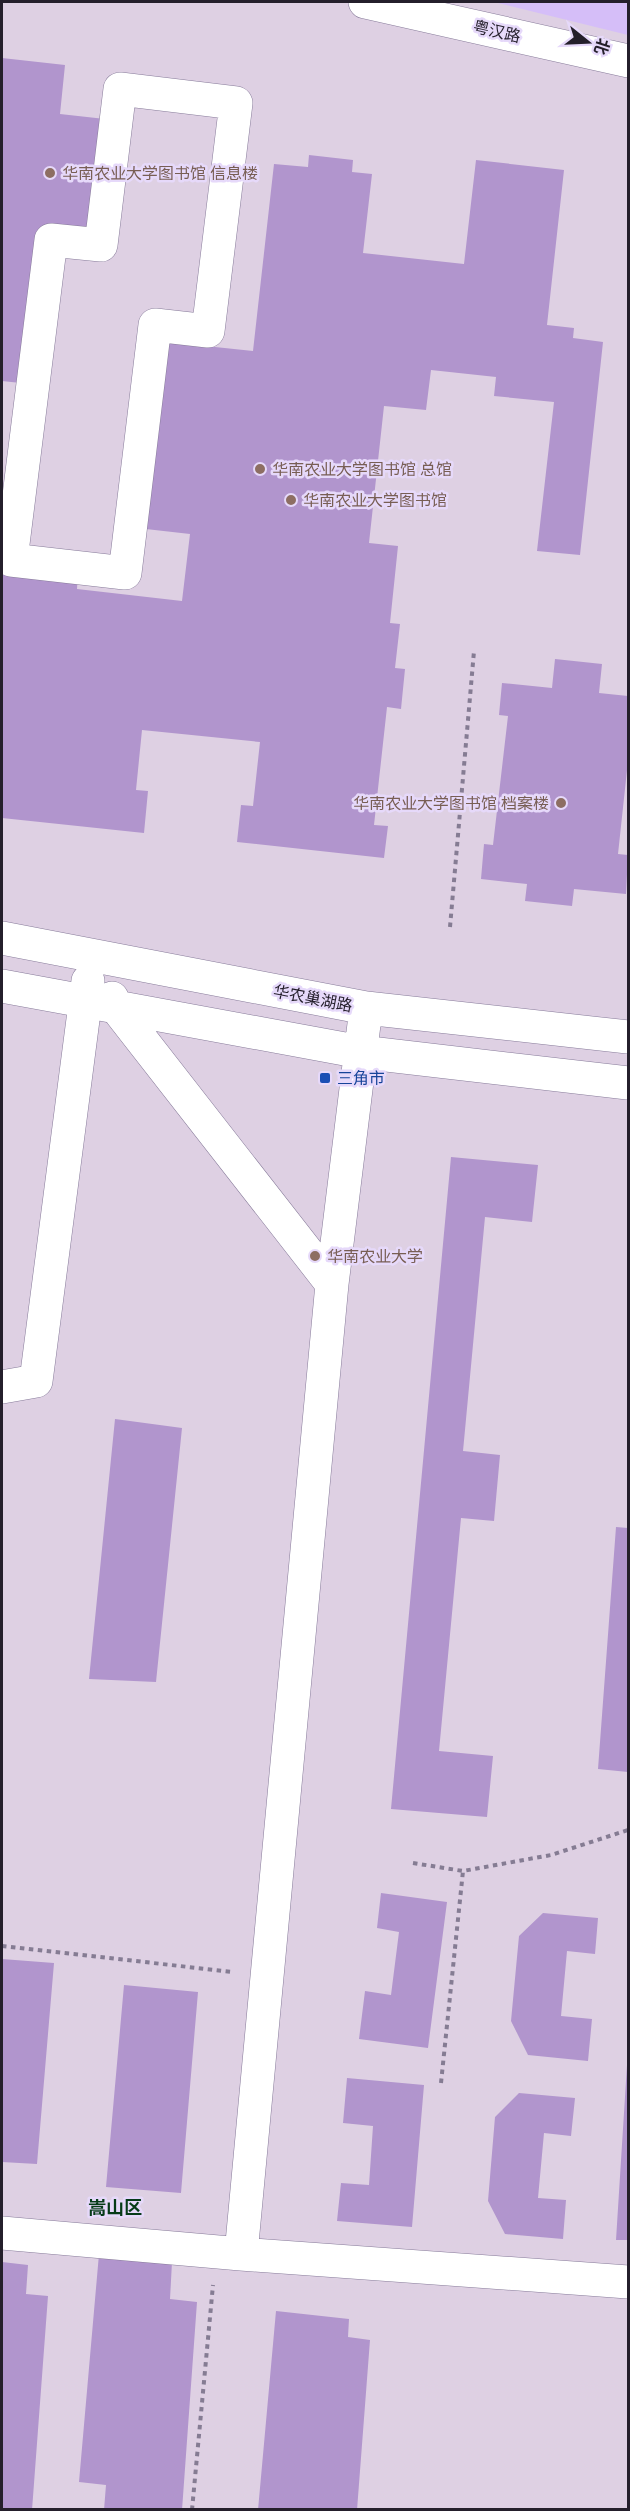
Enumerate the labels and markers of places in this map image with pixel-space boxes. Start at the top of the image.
place label: 华南农业大学图书馆 信息楼 [62,163,258,183]
marker: 华南农业大学图书馆 信息楼 [43,166,57,180]
place label: 华南农业大学图书馆 总馆 [272,459,452,479]
marker: 华南农业大学图书馆 总馆 [253,462,267,476]
place label: 华南农业大学图书馆 [303,490,447,510]
marker: 华南农业大学图书馆 [284,493,298,507]
place label: 华南农业大学图书馆 档案楼 [353,793,549,813]
marker: 华南农业大学图书馆 档案楼 [554,796,568,810]
place label: 三角市 [337,1068,385,1088]
marker: 三角市 [318,1071,332,1085]
place label: 华南农业大学 [327,1246,423,1266]
marker: 华南农业大学 [308,1249,322,1263]

